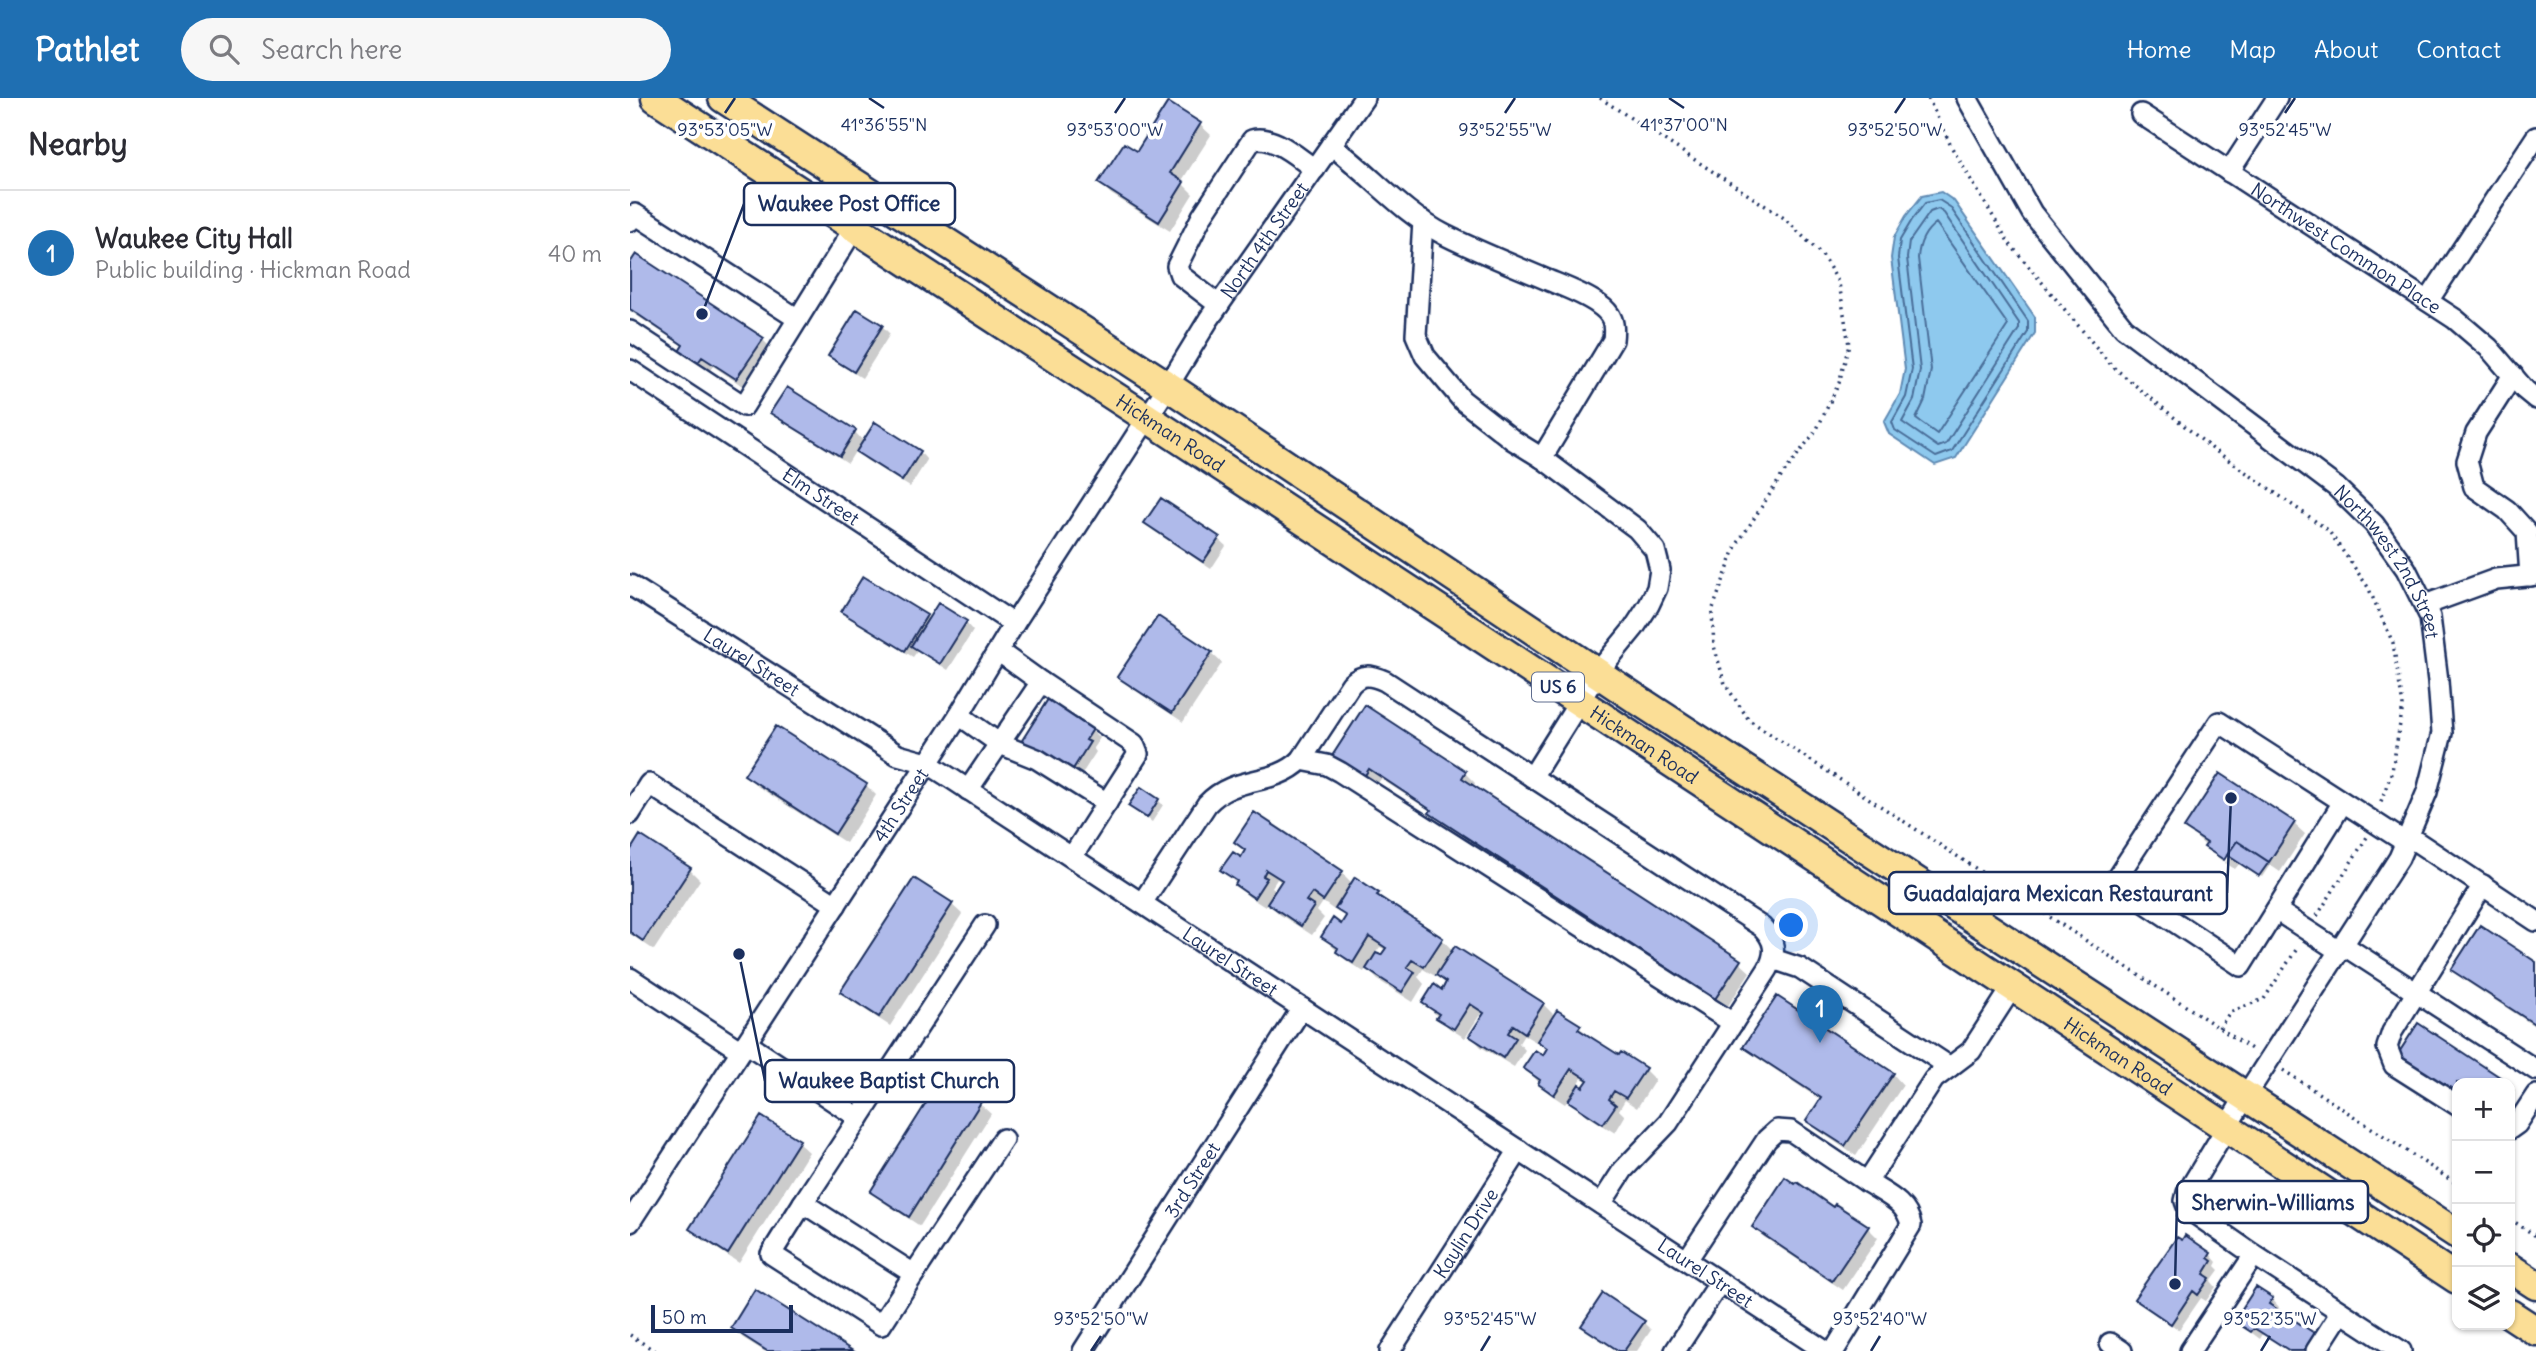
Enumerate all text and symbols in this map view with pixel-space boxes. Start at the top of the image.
search box [181,18,671,81]
text: Pathlet [35,28,139,70]
icon: search [205,30,243,68]
text: Search here [261,33,402,66]
text: Home [2127,34,2191,64]
text: Map [2229,34,2276,64]
text: About [2314,34,2378,64]
text: Contact [2416,34,2501,64]
text: 41°36'55"N [841,113,927,136]
text: 41°37'00"N [1640,113,1728,136]
text: 93°53'05"W [677,118,773,141]
text: 93°53'00"W [1067,118,1163,141]
text: 93°52'55"W [1458,118,1552,141]
text: 93°52'50"W [1848,118,1942,141]
text: 93°52'45"W [2239,118,2332,141]
text: Nearby [28,125,128,163]
street label: North 4th Street [1215,177,1313,303]
street label: Northwest Common Place [2247,177,2446,319]
callout: Waukee Post Office [744,183,955,225]
text: Waukee Post Office [758,190,940,217]
text: Waukee City Hall [95,222,293,255]
text: 1 [46,239,56,268]
text: 40 m [548,239,602,268]
text: Public building · Hickman Road [95,255,411,284]
street label: Hickman Road [1112,389,1229,477]
street label: Elm Street [778,462,864,530]
street label: Northwest 2nd Street [2329,480,2445,640]
street label: Laurel Street [699,623,804,701]
road number: US 6 [1532,672,1584,702]
street label: Hickman Road [1585,700,1703,789]
street label: 4th Street [868,763,933,847]
callout: Guadalajara Mexican Restaurant [1889,872,2227,914]
text: Guadalajara Mexican Restaurant [1903,880,2214,907]
your location [1774,908,1808,942]
street label: Laurel Street [1178,921,1283,1001]
pin: 1 [1797,985,1843,1043]
street label: Hickman Road [2059,1012,2177,1100]
callout: Waukee Baptist Church [765,1060,1014,1102]
text: Waukee Baptist Church [779,1067,999,1094]
map controls [2452,1078,2515,1330]
button: + [2452,1078,2515,1141]
street label: 3rd Street [1159,1138,1225,1222]
button: − [2452,1141,2515,1204]
callout: Sherwin-Williams [2177,1181,2368,1223]
street label: Kaylin Drive [1428,1184,1503,1283]
text: Sherwin-Williams [2191,1189,2355,1216]
button: locate [2452,1204,2515,1267]
street label: Laurel Street [1653,1233,1758,1313]
button: layers [2452,1267,2515,1330]
scale bar [651,1302,793,1334]
text: 50 m [662,1305,707,1329]
text: 93°52'50"W [1054,1307,1148,1330]
text: 93°52'45"W [1444,1307,1537,1330]
text: 93°52'40"W [1833,1307,1927,1330]
text: 93°52'35"W [2223,1307,2317,1330]

